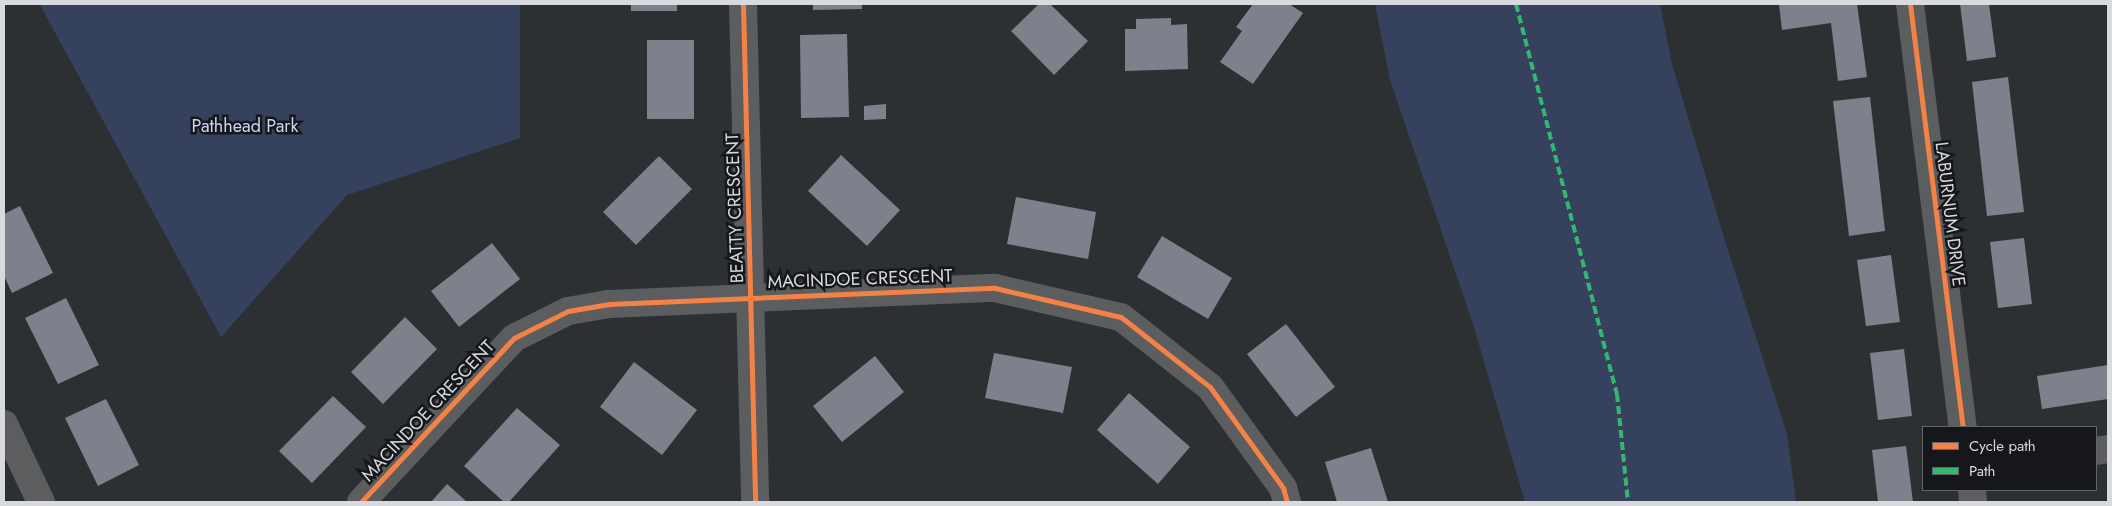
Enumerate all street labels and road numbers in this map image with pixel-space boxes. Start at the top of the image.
street label: BEATTY CRESCENT [722,132,748,284]
street label: LABURNUM DRIVE [1930,140,1970,288]
street label: MACINDOE CRESCENT [767,265,953,293]
street label: MACINDOE CRESCENT [357,336,499,486]

